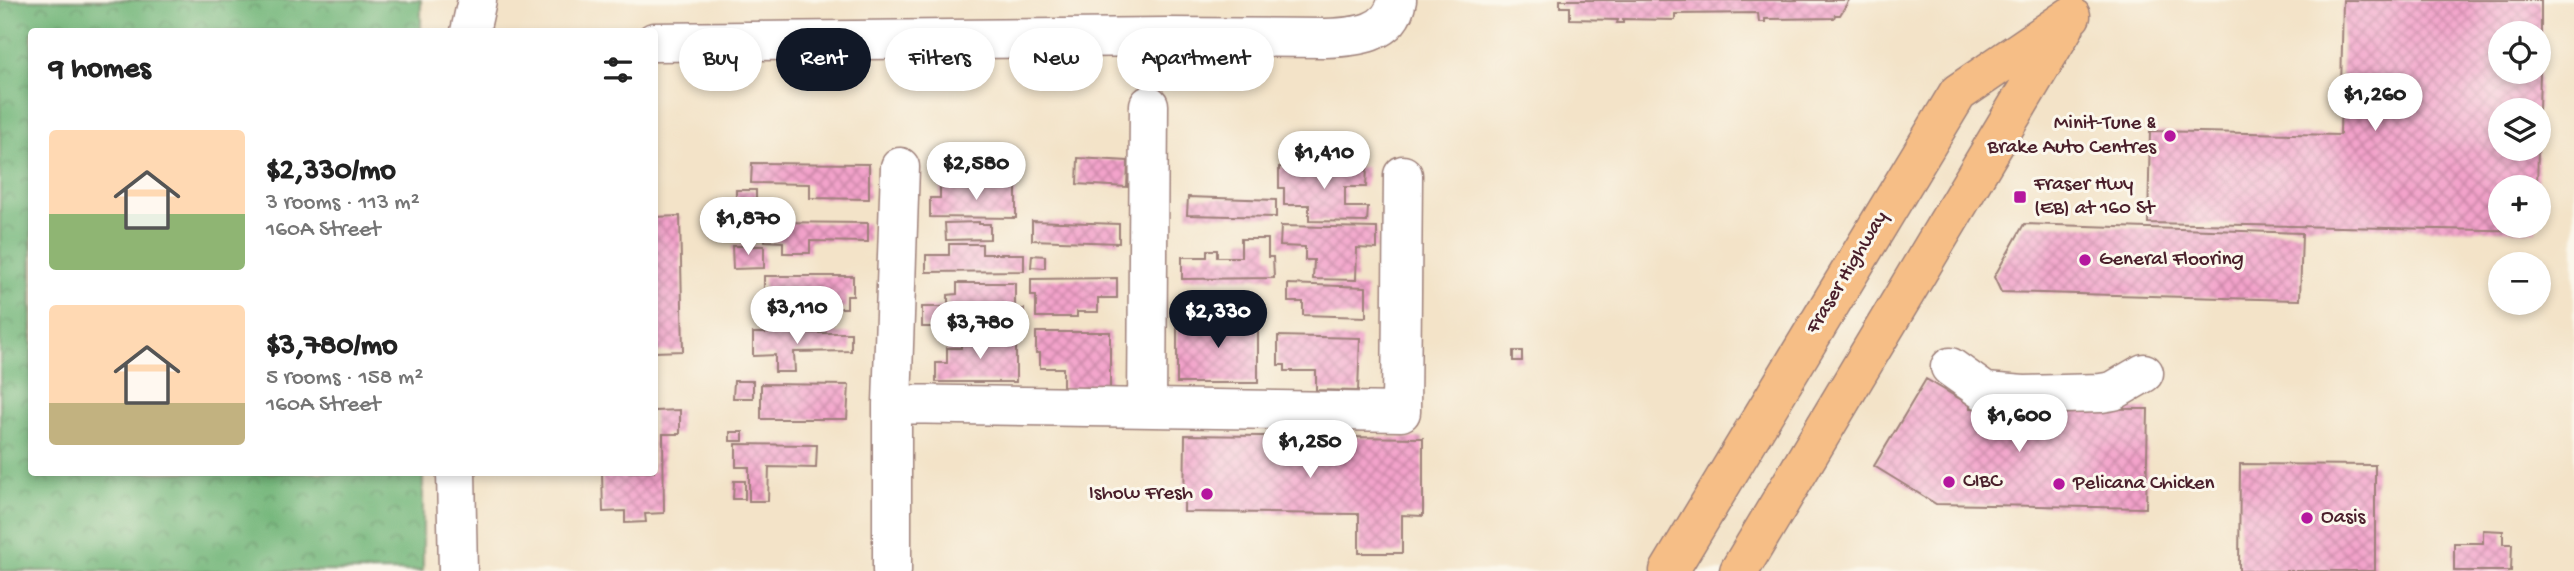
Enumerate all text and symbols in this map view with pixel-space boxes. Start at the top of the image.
map controls [2488,21,2551,315]
button: locate [2488,21,2551,84]
chip: Buy [679,28,762,91]
chip: Rent [776,28,871,91]
chip: Filters [885,28,995,91]
chip: New [1009,28,1103,91]
chip: Apartment [1117,28,1274,91]
icon: filters [599,51,637,89]
text: 9 homes [49,53,151,88]
pin: $1,260 [2318,74,2432,133]
text: $1,260 [2344,82,2406,109]
button: layers [2488,98,2551,161]
place label: Minit-Tune & Brake Auto Centres [1987,112,2157,161]
marker: Minit-Tune & Brake Auto Centres [2162,128,2178,144]
pin: $1,410 [1267,132,1381,191]
text: $1,410 [1294,140,1354,167]
pin: $2,580 [919,142,1033,202]
text: $2,580 [943,151,1009,178]
text: $2,330/mo [266,155,396,190]
icon: home [105,158,189,242]
place label: Fraser Hwy (EB) at 160 St [2033,173,2157,222]
button: + [2488,175,2551,238]
marker: Fraser Hwy (EB) at 160 St [2012,189,2028,205]
text: 3 rooms · 113 m² [266,190,420,217]
pin: $1,870 [691,198,805,257]
text: $1,870 [716,206,780,233]
street label: Fraser Highway [1801,207,1894,340]
text: 160A Street [266,217,380,244]
place label: General Flooring [2099,248,2244,273]
marker: General Flooring [2077,252,2093,268]
button: − [2488,252,2551,315]
pin: $3,110 [740,286,854,346]
pin: $2,330 [1161,290,1275,350]
text: $3,110 [766,295,828,322]
text: $2,330 [1185,299,1251,326]
pin: $3,780 [923,302,1037,361]
text: $3,780 [946,310,1014,337]
text: $3,780/mo [266,330,398,365]
icon: home [105,333,189,417]
text: 5 rooms · 158 m² [266,365,423,392]
text: 160A Street [266,392,380,419]
pin: $1,600 [1962,394,2076,454]
text: $1,600 [1987,403,2051,430]
pin: $1,250 [1253,420,1367,480]
text: $1,250 [1278,429,1342,456]
place label: CIBC [1963,470,2003,495]
place label: Pelicana Chicken [2072,472,2215,497]
marker: CIBC [1941,474,1957,490]
marker: Pelicana Chicken [2051,476,2067,492]
place label: Ishow Fresh [1089,482,1193,507]
marker: Ishow Fresh [1199,486,1215,502]
place label: Oasis [2321,506,2367,531]
marker: Oasis [2299,510,2315,526]

